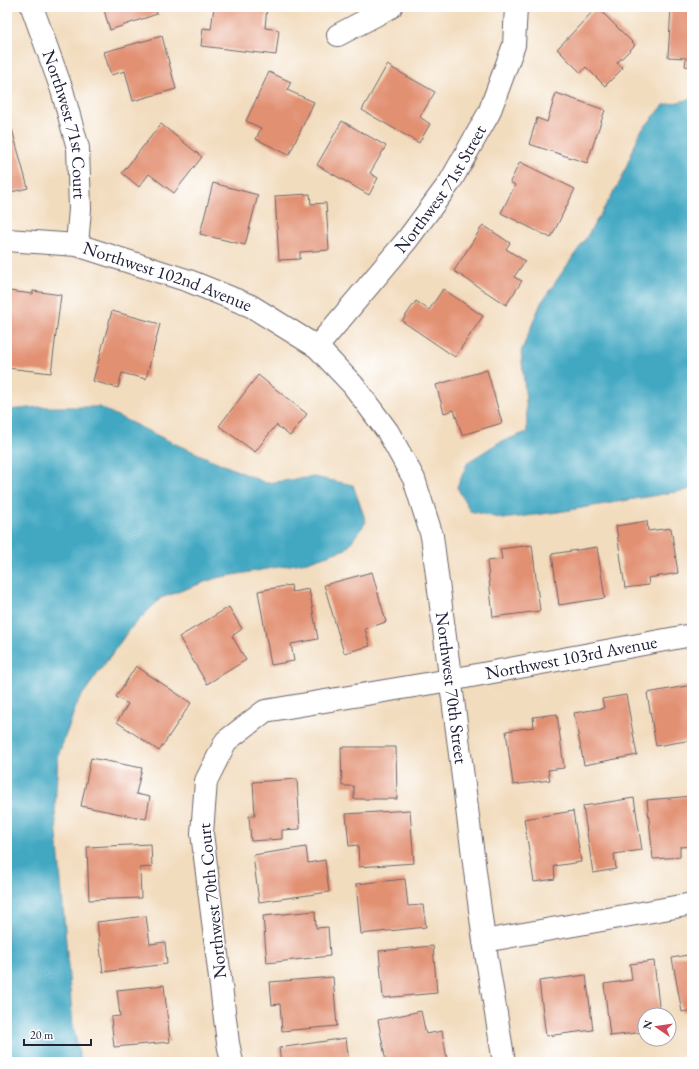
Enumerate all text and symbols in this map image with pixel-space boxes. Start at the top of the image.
street label: Northwest 71st Court [37,47,92,200]
street label: Northwest 71st Street [389,120,491,258]
street label: Northwest 102nd Avenue [80,236,256,316]
street label: Northwest 70th Street [431,610,473,766]
street label: Northwest 103rd Avenue [483,630,659,684]
street label: Northwest 70th Court [192,822,231,980]
north arrow [637,1007,677,1047]
text: N [639,1019,655,1031]
scale bar [24,1021,91,1047]
text: 20 m [30,1027,54,1043]

